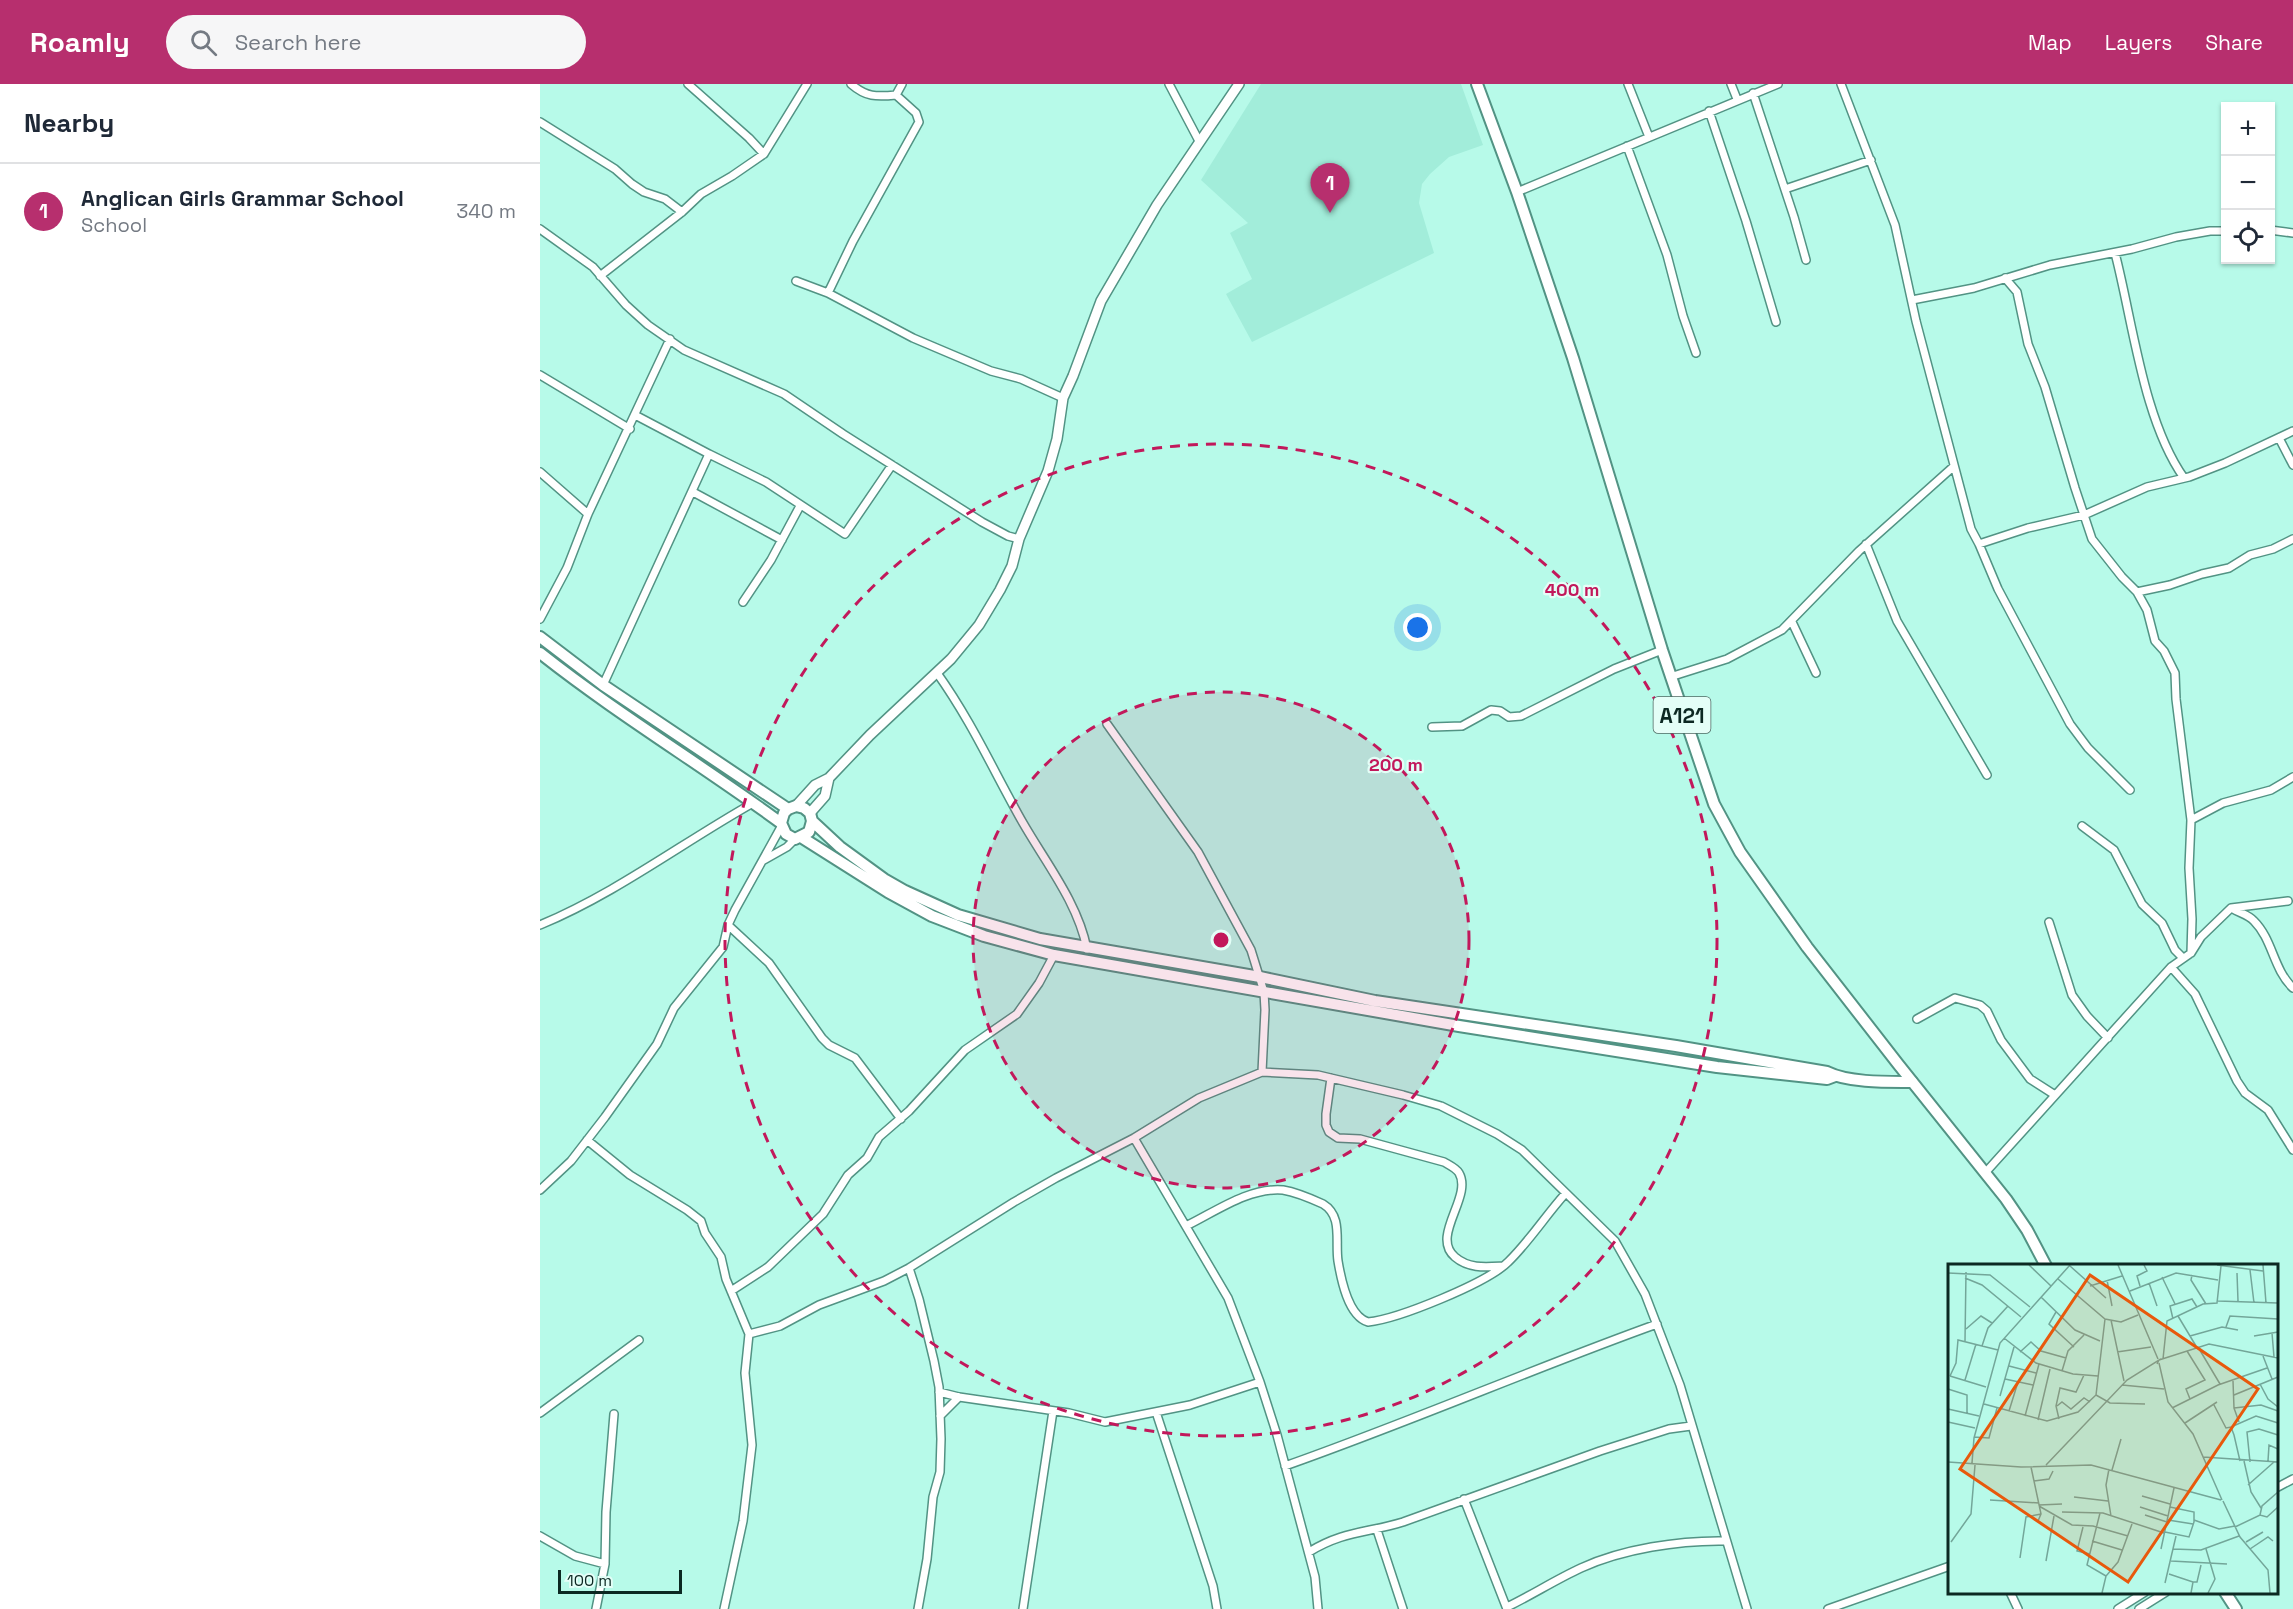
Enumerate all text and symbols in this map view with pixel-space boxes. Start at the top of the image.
search box [166,15,586,69]
text: Roamly [30,24,130,60]
icon: search [187,26,220,59]
text: Search here [235,28,361,56]
text: Map [2028,29,2072,56]
text: Layers [2105,29,2172,56]
text: Share [2205,29,2263,56]
map controls [2221,102,2275,264]
button: + [2221,102,2275,156]
text: Nearby [24,106,114,140]
button: − [2221,156,2275,210]
pin: 1 [1310,164,1350,213]
text: Anglican Girls Grammar School [81,184,404,212]
text: 1 [39,198,48,224]
text: 340 m [456,198,516,224]
button: locate [2221,210,2275,264]
text: School [81,212,147,238]
text: 400 m [1545,578,1599,601]
your location [1403,613,1432,642]
road number: A121 [1654,697,1710,733]
text: 200 m [1369,753,1423,776]
centre of rings [1211,930,1231,950]
inset map [1948,1264,2278,1594]
scale bar [558,1567,682,1594]
text: 100 m [567,1570,612,1591]

